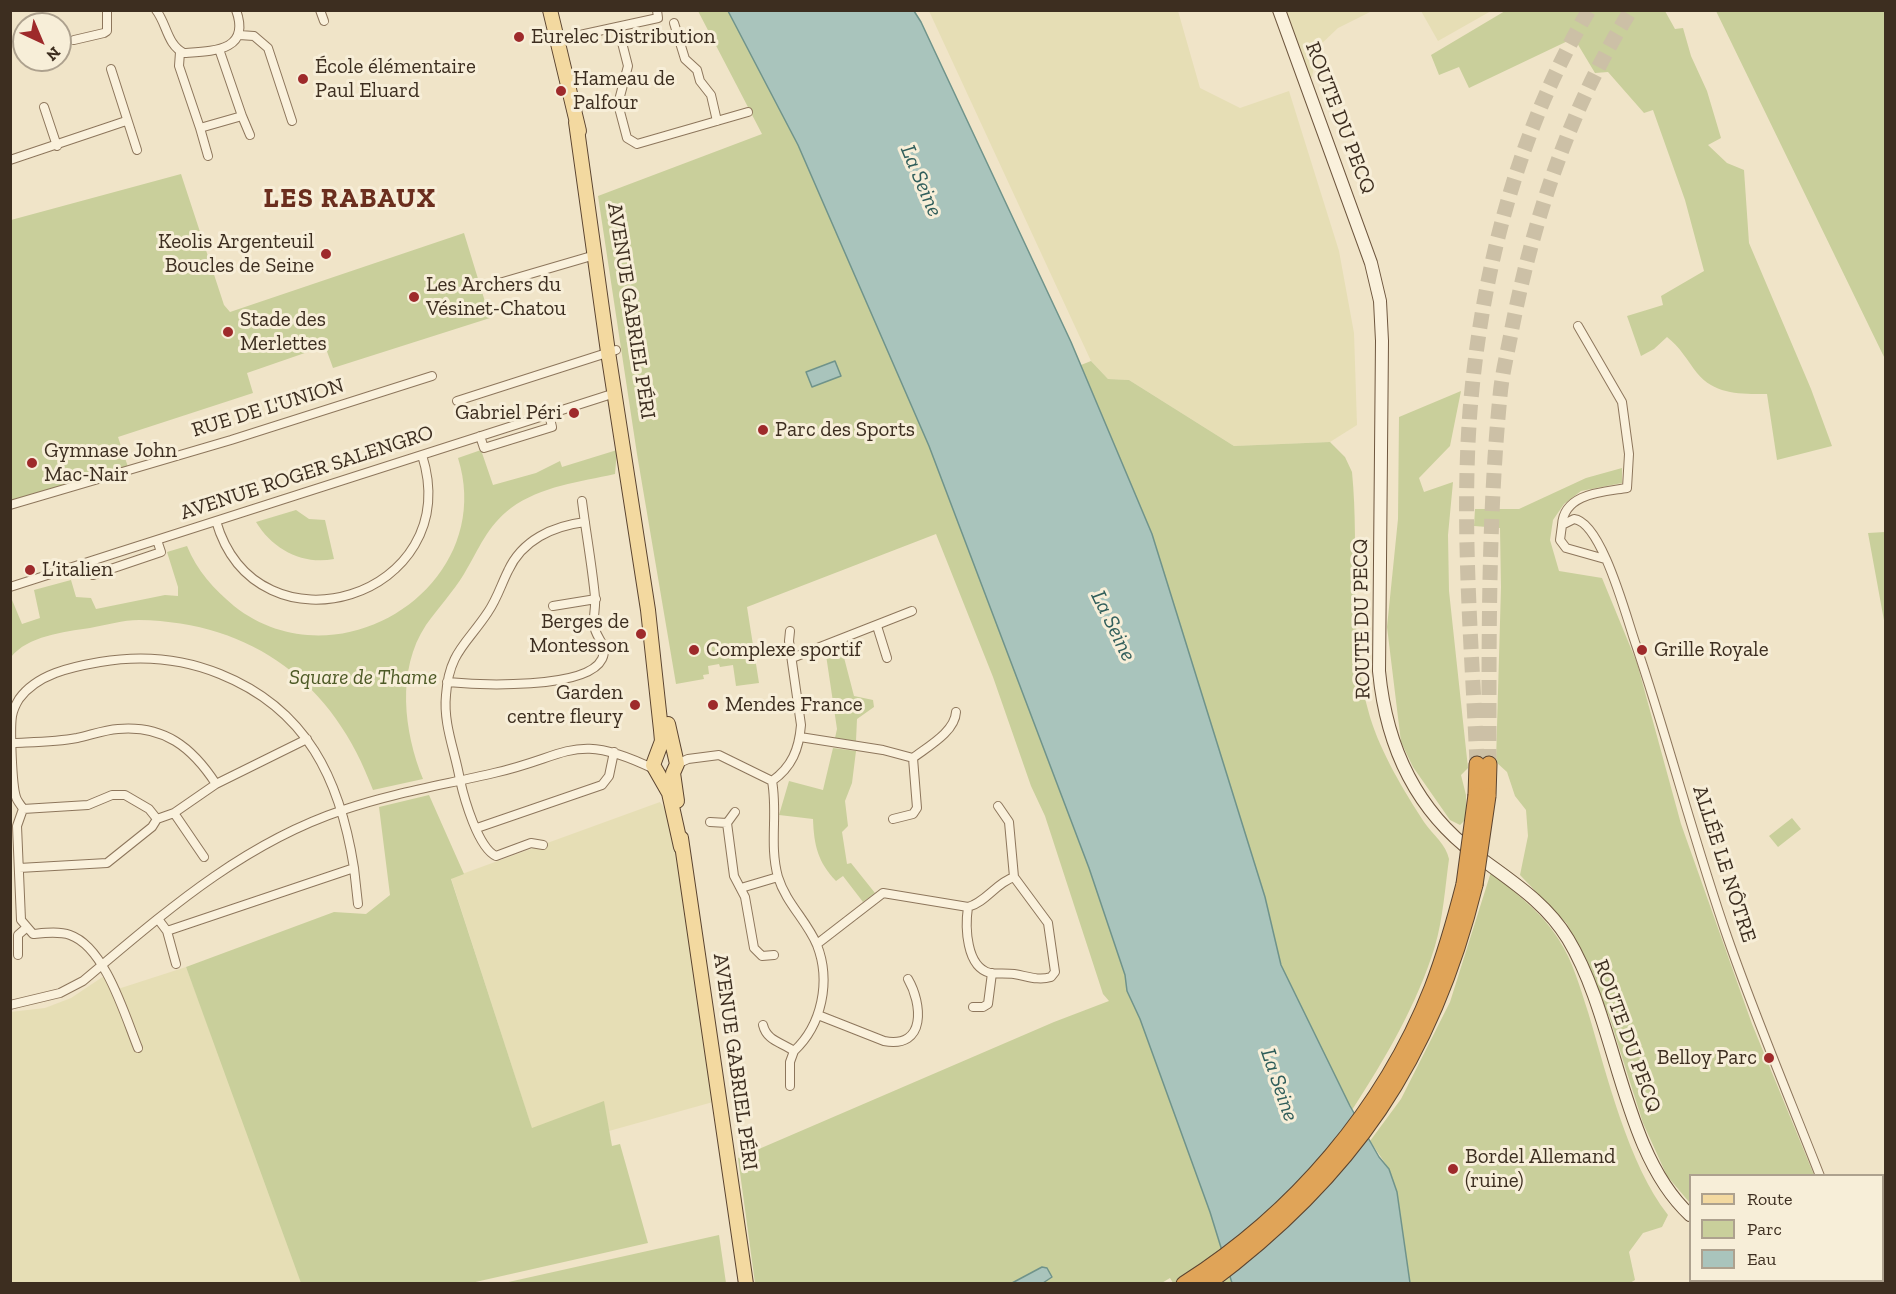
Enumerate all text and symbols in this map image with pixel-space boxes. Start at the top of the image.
north arrow [12,12,72,72]
place label: Eurelec Distribution [531,24,716,50]
marker: Eurelec Distribution [512,30,526,44]
street label: ROUTE DU PECQ [1299,38,1381,198]
text: N [42,43,64,65]
place label: École élémentaire Paul Eluard [315,54,476,104]
place label: Hameau de Palfour [573,66,675,116]
marker: École élémentaire Paul Eluard [296,72,310,86]
marker: Hameau de Palfour [554,84,568,98]
water label: La Seine [894,141,948,221]
district label: LES RABAUX [264,183,436,215]
street label: AVENUE GABRIEL PÉRI [601,201,661,421]
place label: Keolis Argenteuil Boucles de Seine [158,229,314,279]
marker: Keolis Argenteuil Boucles de Seine [319,247,333,261]
place label: Les Archers du Vésinet-Chatou [426,272,566,322]
marker: Les Archers du Vésinet-Chatou [407,290,421,304]
place label: Stade des Merlettes [240,307,327,357]
marker: Stade des Merlettes [221,325,235,339]
street label: RUE DE L'UNION [189,373,347,443]
place label: Gabriel Péri [455,400,562,426]
marker: Gabriel Péri [567,406,581,420]
place label: Parc des Sports [775,417,915,443]
street label: AVENUE ROGER SALENGRO [177,420,437,526]
marker: Parc des Sports [756,423,770,437]
place label: Gymnase John Mac-Nair [44,438,177,488]
marker: Gymnase John Mac-Nair [25,456,39,470]
street label: ROUTE DU PECQ [1348,538,1376,700]
place label: L’italien [42,557,113,583]
marker: L’italien [23,563,37,577]
water label: La Seine [1085,586,1141,666]
place label: Berges de Montesson [529,609,629,659]
marker: Berges de Montesson [634,627,648,641]
place label: Complexe sportif [706,637,861,663]
place label: Grille Royale [1654,637,1769,663]
marker: Complexe sportif [687,643,701,657]
marker: Grille Royale [1635,643,1649,657]
park label: Square de Thame [289,665,437,691]
place label: Garden centre fleury [507,680,623,730]
place label: Mendes France [725,692,863,718]
marker: Garden centre fleury [628,698,642,712]
marker: Mendes France [706,698,720,712]
street label: ALLÉE LE NÔTRE [1687,782,1761,946]
street label: AVENUE GABRIEL PÉRI [707,952,763,1172]
street label: ROUTE DU PECQ [1588,956,1666,1116]
water label: La Seine [1254,1045,1304,1125]
place label: Belloy Parc [1657,1045,1757,1071]
marker: Belloy Parc [1762,1051,1776,1065]
place label: Bordel Allemand (ruine) [1465,1144,1616,1194]
marker: Bordel Allemand (ruine) [1446,1162,1460,1176]
legend [1689,1174,1884,1282]
text: Route [1747,1188,1792,1210]
text: Parc [1747,1218,1782,1240]
text: Eau [1747,1248,1776,1270]

